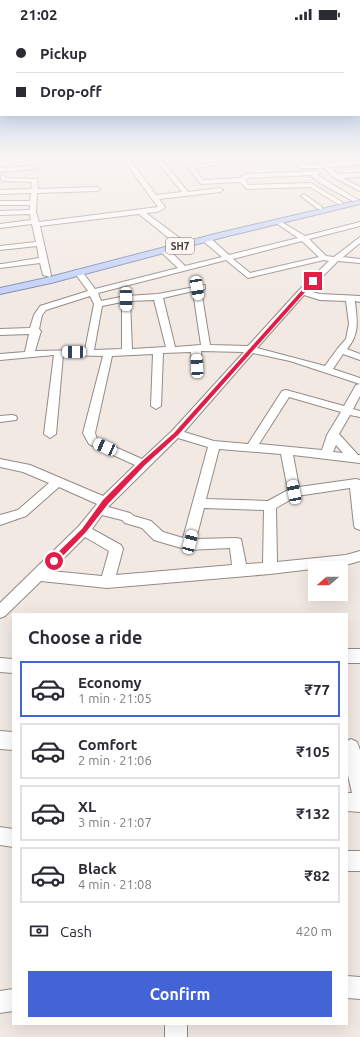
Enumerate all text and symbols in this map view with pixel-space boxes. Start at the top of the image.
text: 21:02 [20,6,58,23]
text: Pickup [40,45,87,62]
text: Drop-off [40,83,102,100]
road number: SH7 [166,238,194,254]
route end [304,272,322,290]
car [189,275,205,301]
car [120,287,132,311]
car [62,346,86,358]
car [190,354,204,378]
car [92,437,118,457]
car [286,479,302,505]
car [181,529,199,555]
route start [45,552,63,570]
north arrow [308,561,348,601]
map controls [308,561,348,601]
text: Choose a ride [28,627,142,647]
icon: car [30,671,66,707]
text: Economy [78,674,142,691]
text: ₹77 [305,681,330,698]
text: 1 min · 21:05 [78,691,152,705]
icon: car [30,733,66,769]
text: Comfort [78,736,137,753]
text: ₹105 [296,743,330,760]
text: 2 min · 21:06 [78,753,152,767]
icon: car [30,795,66,831]
text: XL [78,798,96,815]
text: ₹132 [296,805,330,822]
text: 3 min · 21:07 [78,815,152,829]
icon: car [30,857,66,893]
text: Black [78,860,117,877]
text: ₹82 [305,867,330,884]
text: 4 min · 21:08 [78,877,152,891]
icon: cash [28,920,50,942]
text: Cash [60,923,92,940]
text: 420 m [296,924,332,938]
button: Confirm [28,971,332,1017]

